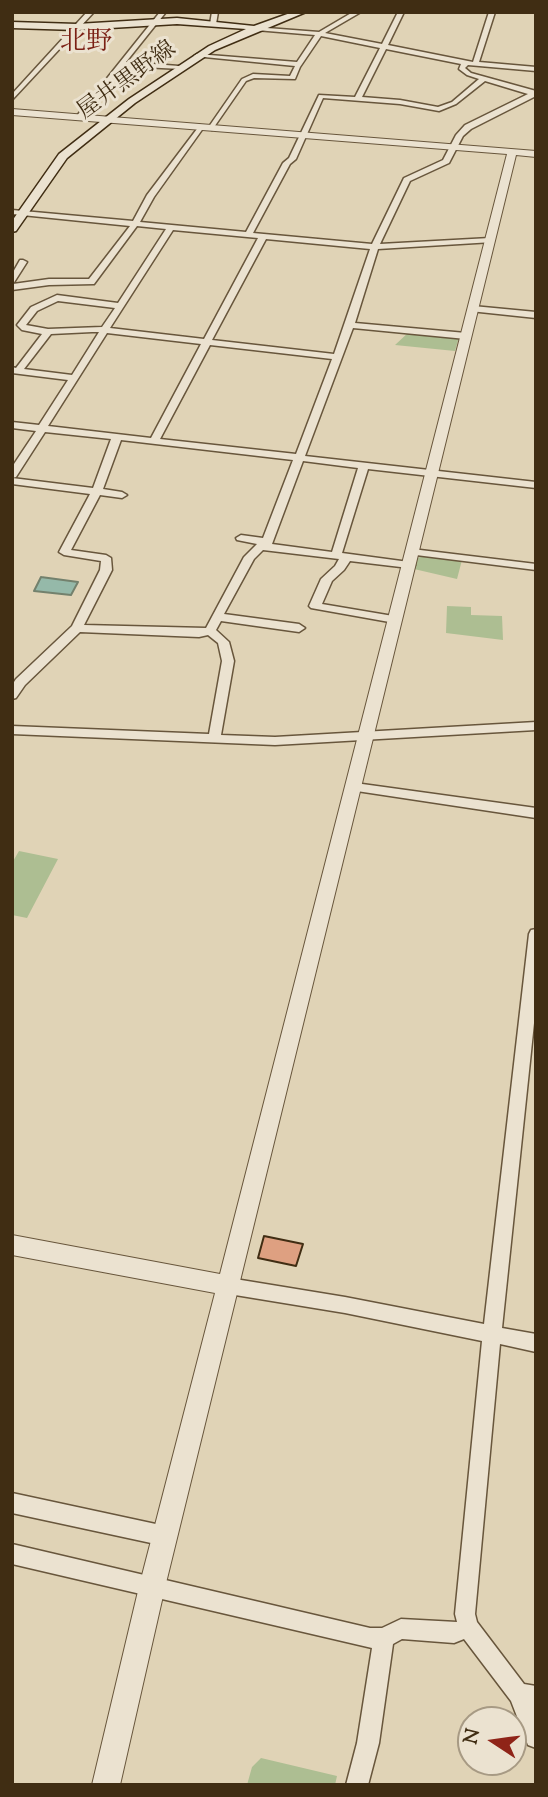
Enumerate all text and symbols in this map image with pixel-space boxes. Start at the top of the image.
district label: 北野 [60,29,112,61]
street label: 屋井黒野線 [73,37,183,127]
north arrow [457,1706,527,1776]
text: N [458,1726,488,1747]

